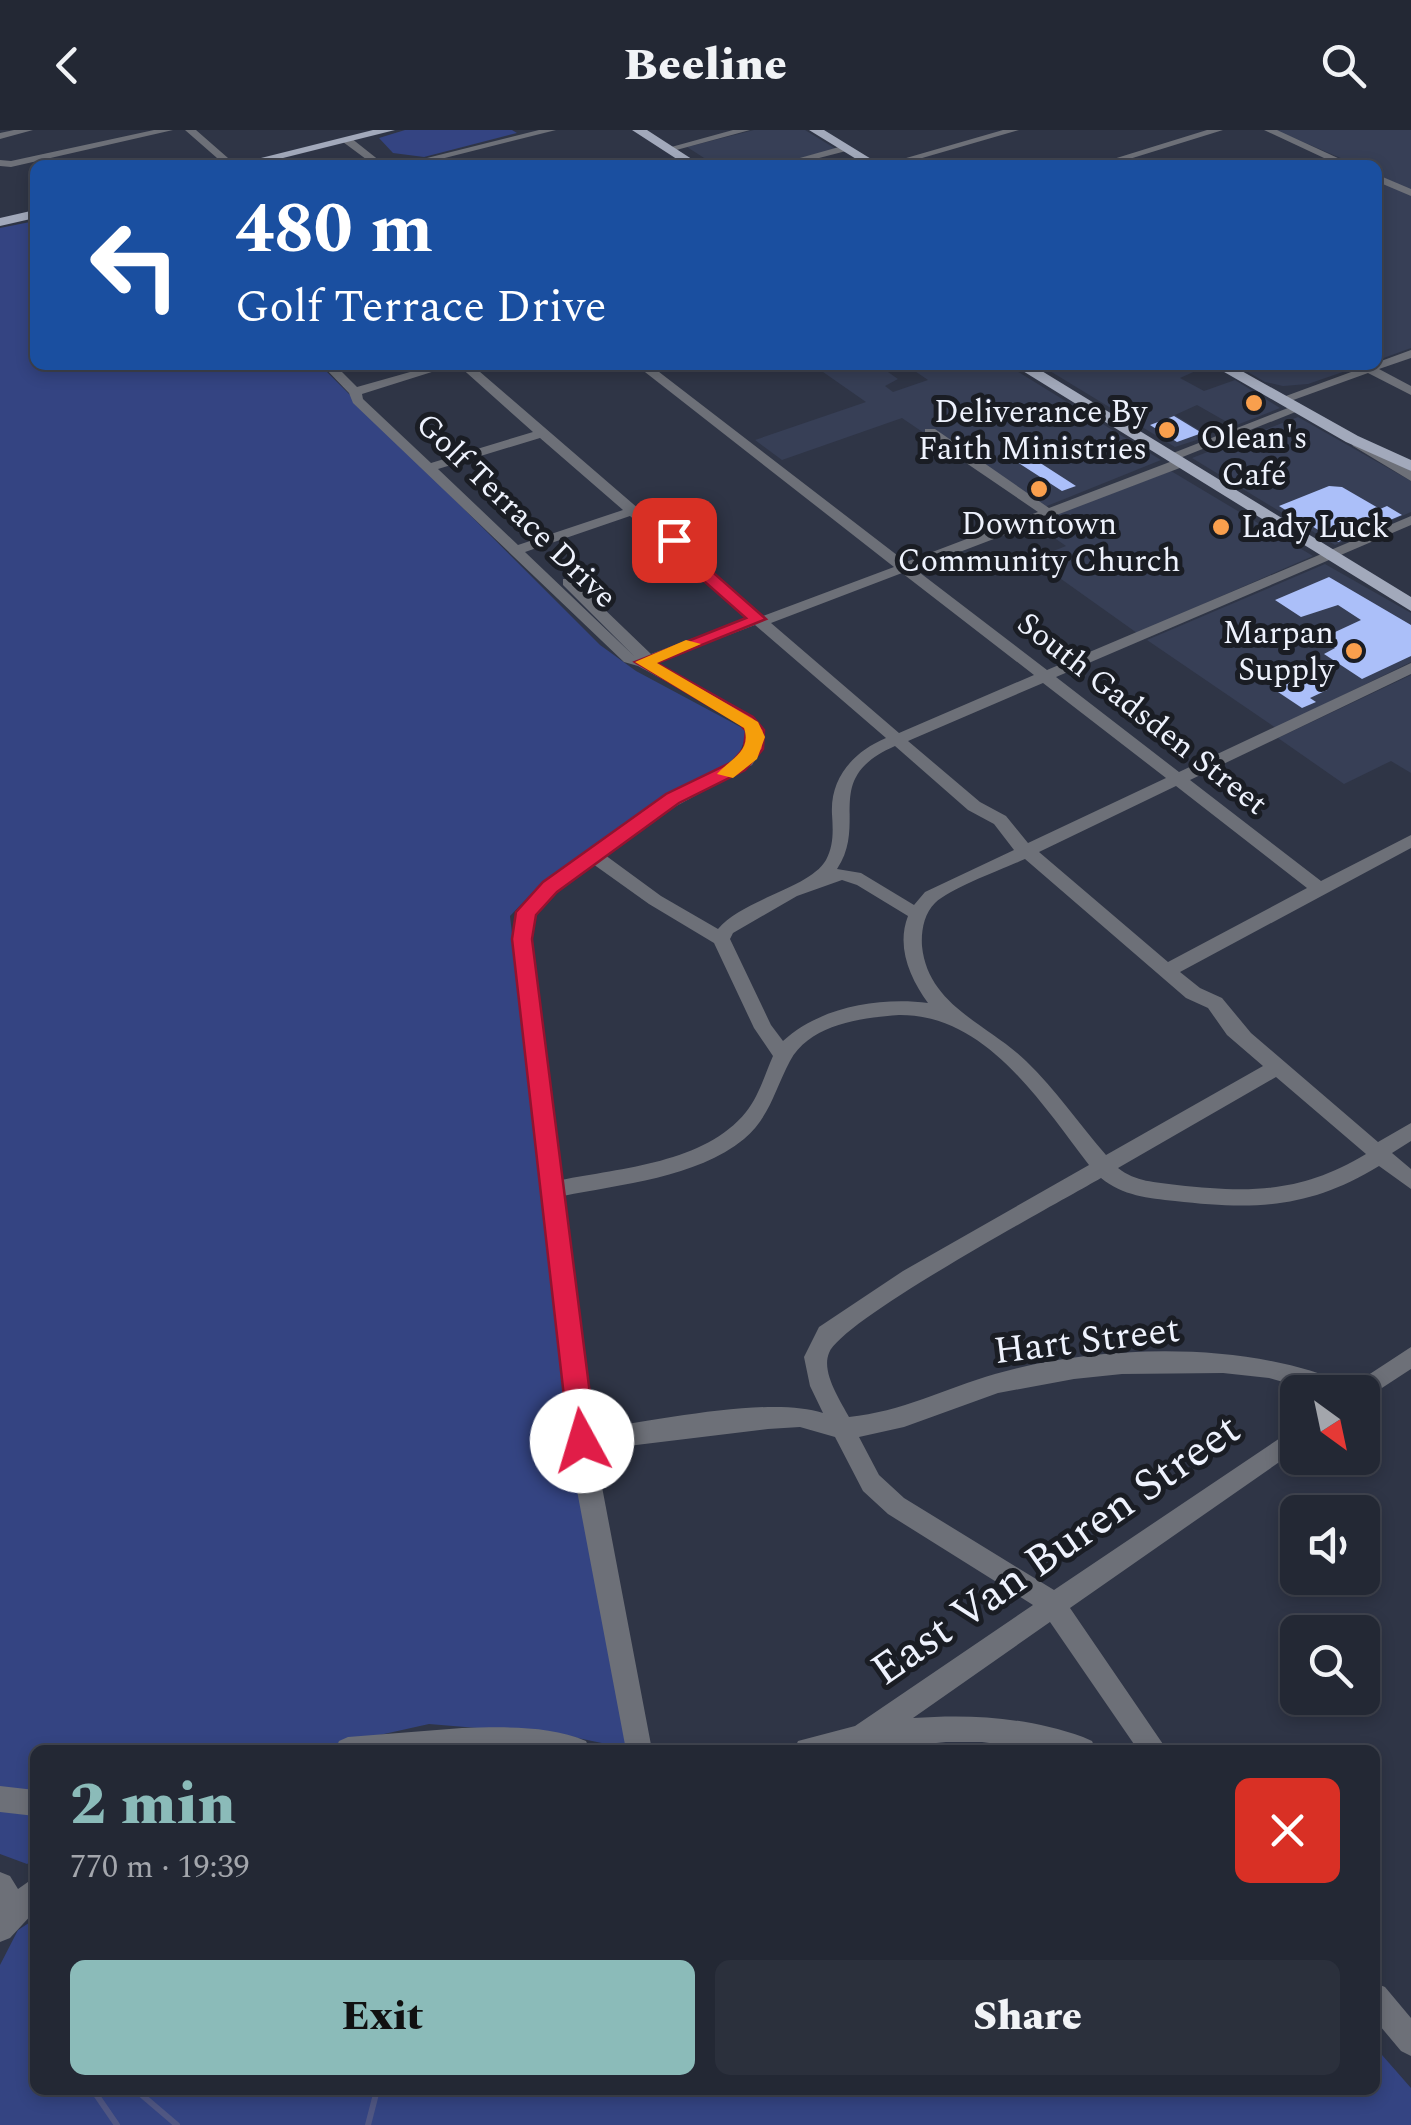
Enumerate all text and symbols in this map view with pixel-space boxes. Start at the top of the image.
text: Beeline [624,31,787,100]
icon: back [40,38,95,93]
icon: search [1316,38,1371,93]
text: 480 m [235,177,433,283]
icon: left [70,200,200,330]
text: Golf Terrace Drive [235,273,607,342]
place label: Deliverance By Faith Ministries [918,388,1149,474]
marker: Olean's Café [1243,392,1265,414]
street label: Golf Terrace Drive [404,402,628,620]
place label: Olean's Café [1201,414,1307,500]
marker: Deliverance By Faith Ministries [1156,419,1178,441]
marker: Downtown Community Church [1028,478,1050,500]
pin [632,498,717,583]
place label: Downtown Community Church [897,500,1181,586]
place label: Lady Luck [1241,503,1389,552]
icon: arrive [647,513,702,568]
marker: Lady Luck [1210,516,1232,538]
street label: South Gadsden Street [1006,600,1278,828]
place label: Marpan Supply [1222,609,1336,695]
marker: Marpan Supply [1343,640,1365,662]
street label: Hart Street [991,1301,1183,1381]
north arrow [1280,1375,1380,1475]
map controls [1280,1375,1380,1715]
position arrow [530,1389,634,1493]
street label: East Van Buren Street [857,1396,1255,1704]
button: sound [1280,1495,1380,1595]
button: search [1280,1615,1380,1715]
text: 2 min [70,1759,236,1851]
button: close [1235,1778,1340,1883]
text: 770 m · 19:39 [70,1843,250,1892]
button: Exit [70,1960,695,2075]
button: Share [715,1960,1340,2075]

